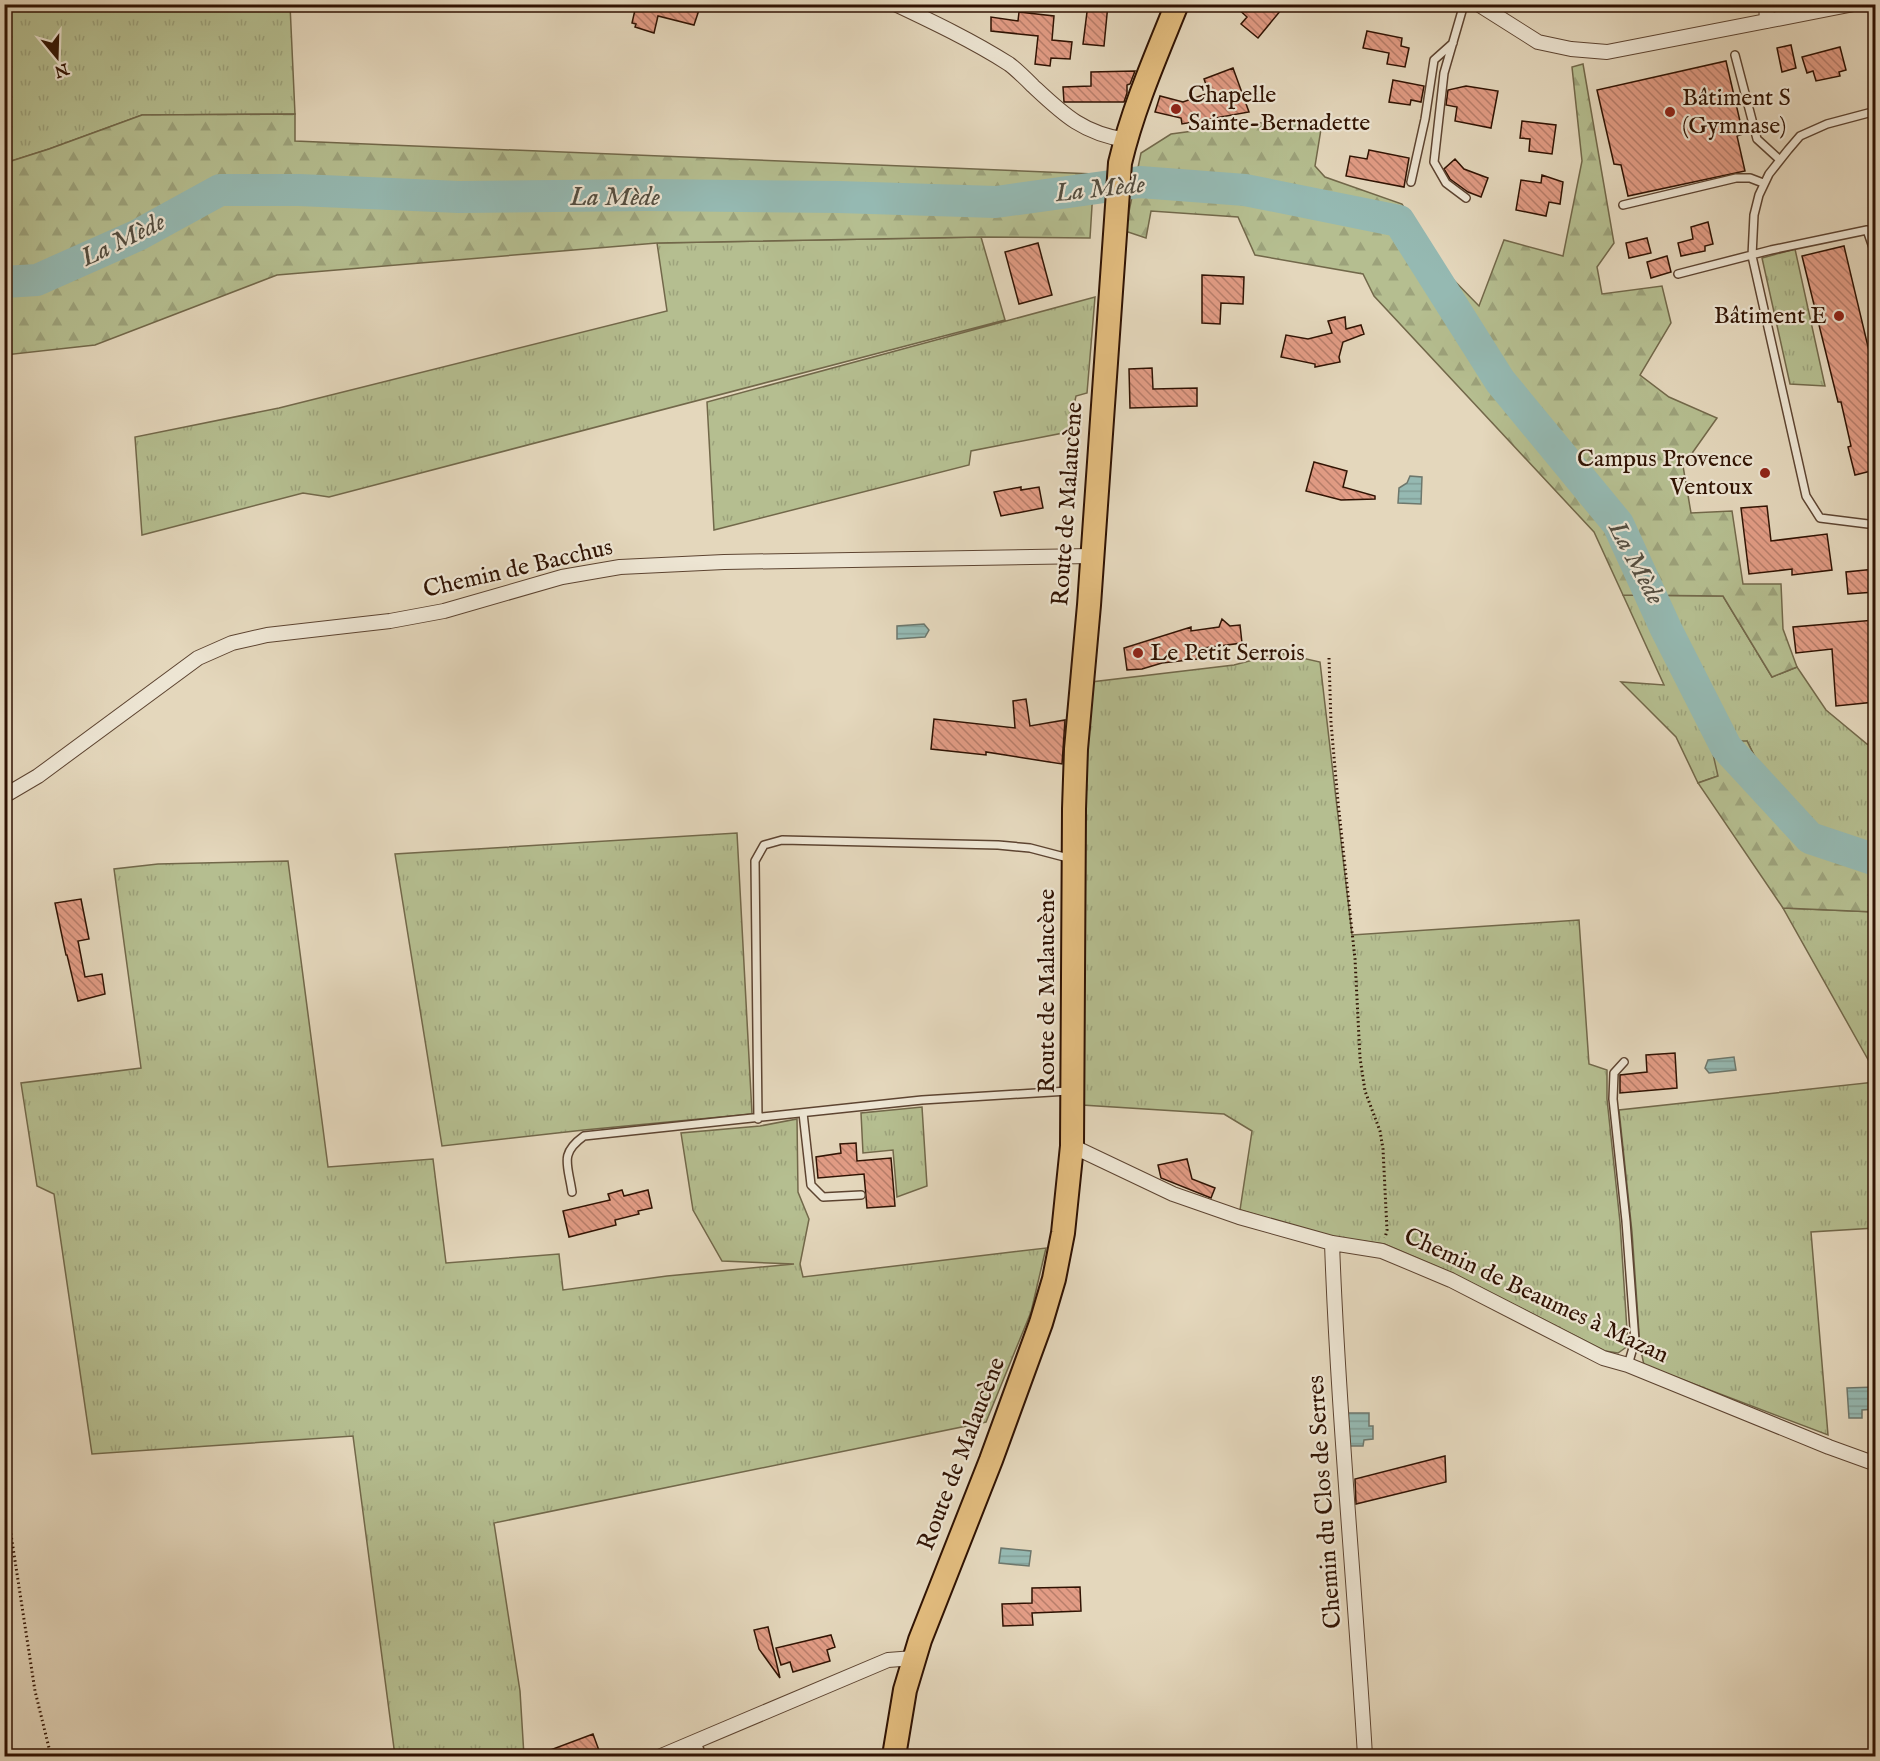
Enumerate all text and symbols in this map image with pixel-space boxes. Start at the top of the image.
north arrow [27,27,87,87]
text: N [51,57,72,81]
place label: Chapelle Sainte-Bernadette [1188,80,1370,139]
place label: Bâtiment S (Gymnase) [1682,83,1791,142]
marker: Chapelle Sainte-Bernadette [1169,102,1183,116]
marker: Bâtiment S (Gymnase) [1663,105,1677,119]
water label: La Mède [1053,168,1147,210]
water label: La Mède [569,181,660,214]
water label: La Mède [74,205,171,275]
place label: Bâtiment E [1714,301,1827,332]
marker: Bâtiment E [1832,309,1846,323]
street label: Route de Malaucène [1045,401,1091,607]
place label: Campus Provence Ventoux [1577,444,1753,503]
marker: Campus Provence Ventoux [1758,466,1772,480]
water label: La Mède [1600,515,1672,611]
street label: Chemin de Bacchus [420,532,616,606]
place label: Le Petit Serrois [1150,638,1305,669]
marker: Le Petit Serrois [1131,646,1145,660]
street label: Route de Malaucène [1032,889,1063,1093]
street label: Chemin de Beaumes à Mazan [1399,1221,1674,1371]
street label: Route de Malaucène [911,1353,1013,1555]
street label: Chemin du Clos de Serres [1301,1374,1349,1630]

